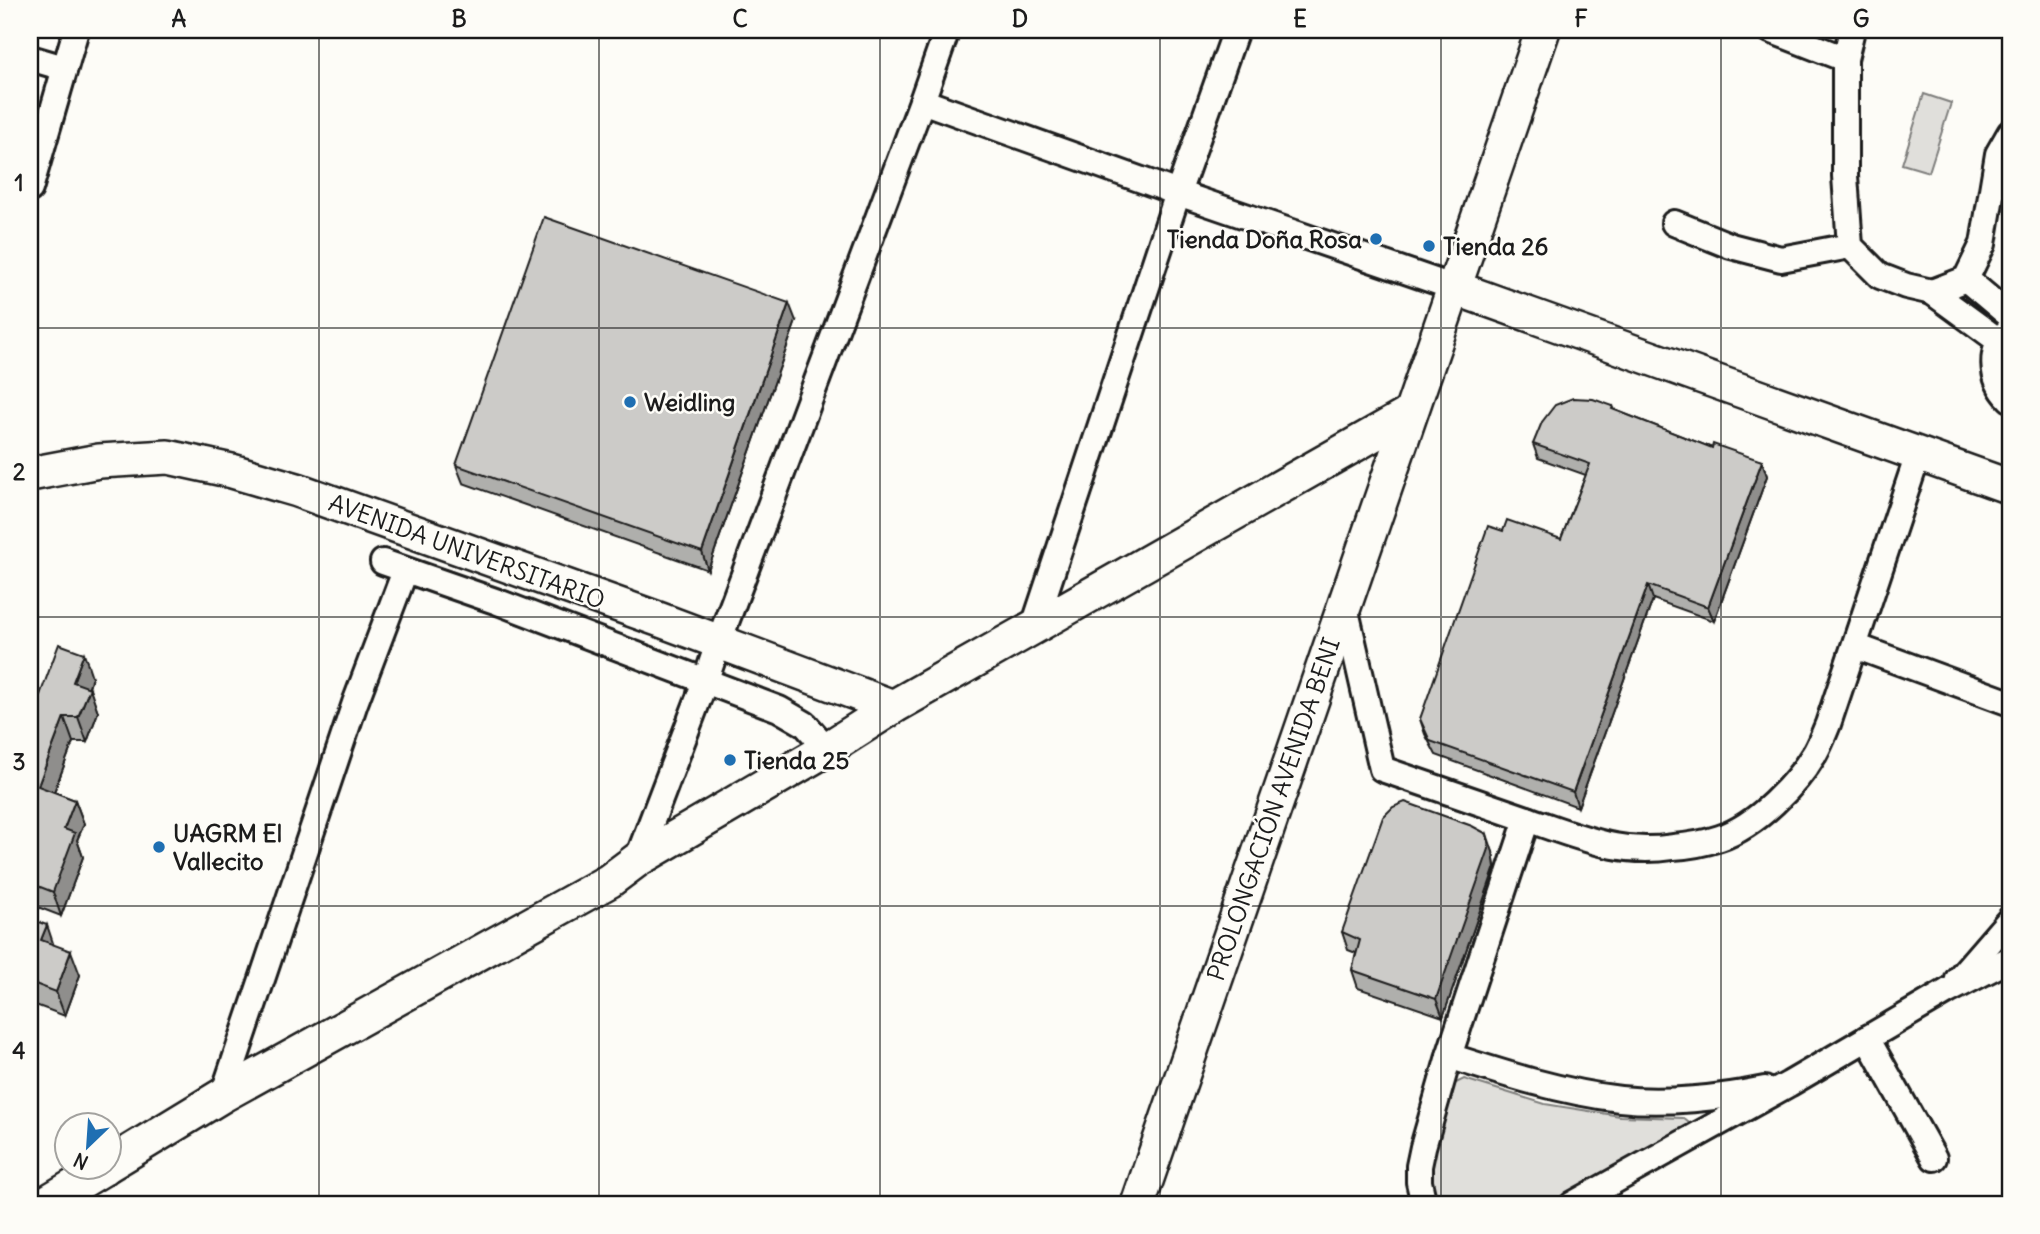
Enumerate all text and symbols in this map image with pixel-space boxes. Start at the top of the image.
text: A [172,4,187,33]
text: B [451,4,467,33]
text: C [732,4,748,33]
text: D [1012,4,1028,33]
text: E [1293,4,1307,33]
text: F [1574,4,1588,33]
text: G [1853,4,1869,33]
text: 1 [14,168,24,197]
place label: Tienda Doña Rosa [1167,224,1362,254]
marker: Tienda Doña Rosa [1368,231,1384,247]
place label: Tienda 26 [1443,231,1548,261]
marker: Tienda 26 [1421,238,1437,254]
place label: Weidling [644,387,735,417]
marker: Weidling [622,394,638,410]
text: 2 [13,457,26,486]
street label: AVENIDA UNIVERSITARIO [325,487,609,615]
street label: PROLONGACIÓN AVENIDA BENI [1200,634,1346,984]
place label: Tienda 25 [744,745,849,775]
text: 3 [12,747,26,776]
marker: Tienda 25 [722,752,738,768]
place label: UAGRM El Vallecito [173,818,282,876]
marker: UAGRM El Vallecito [151,839,167,855]
text: 4 [12,1036,26,1065]
north arrow [52,1112,122,1182]
text: N [70,1148,92,1175]

